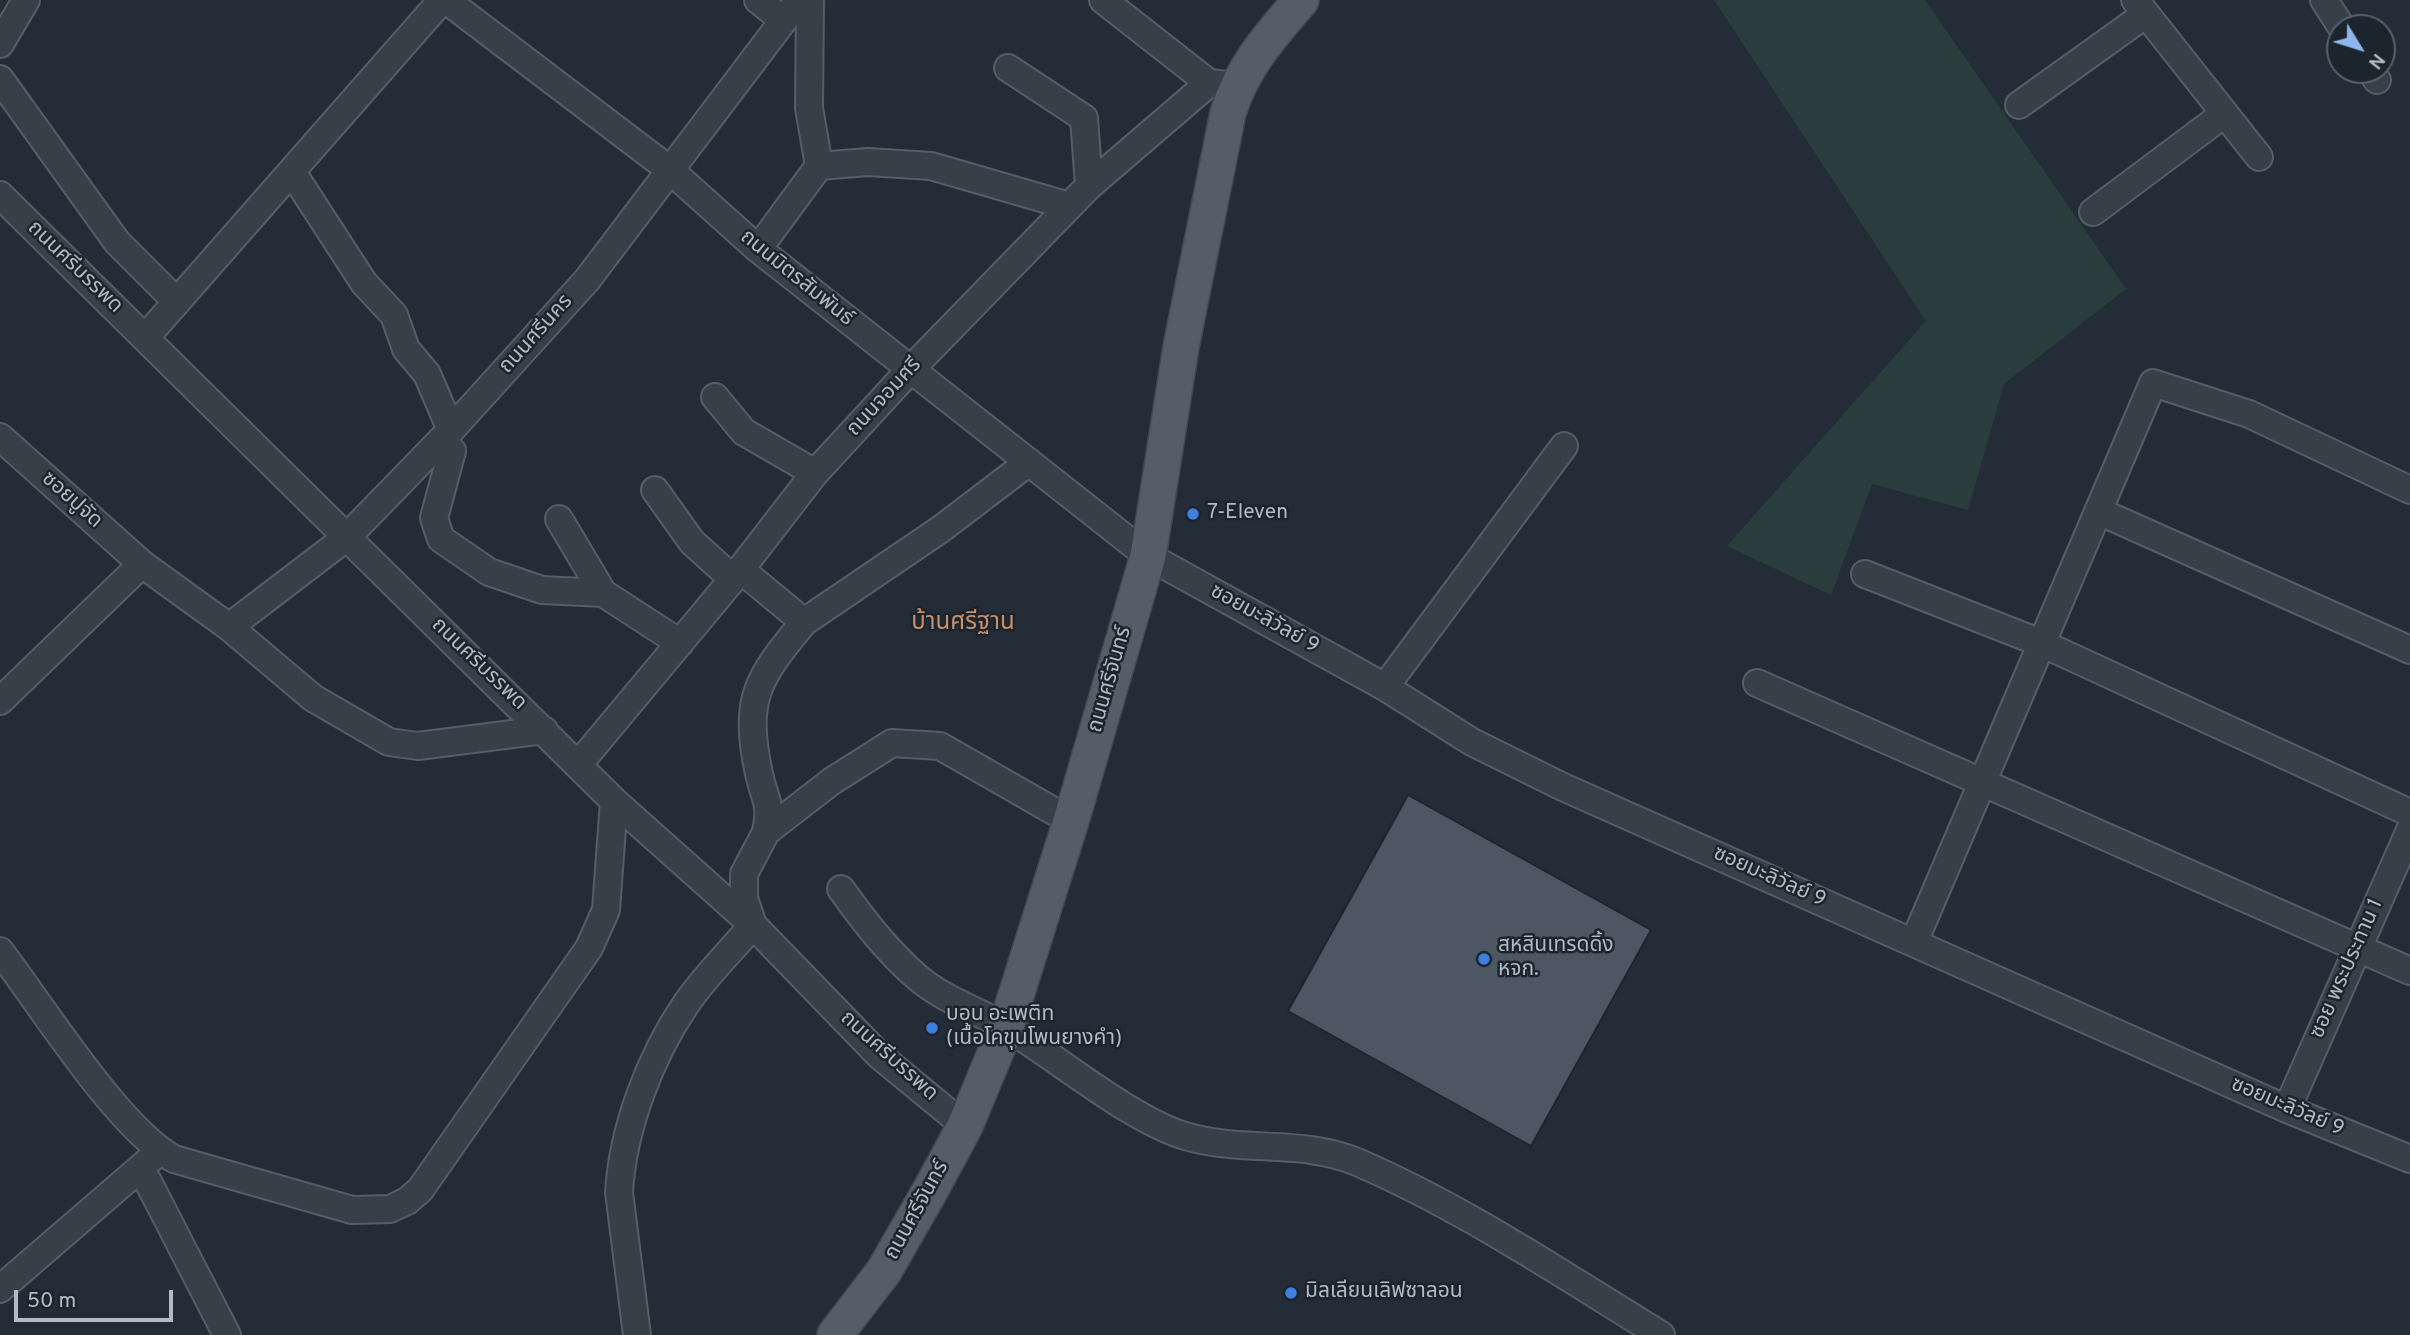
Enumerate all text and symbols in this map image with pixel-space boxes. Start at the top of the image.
north arrow [2326,14,2396,84]
text: N [2362,48,2390,73]
street label: ถนนศรีบรรพด [21,216,127,320]
street label: ถนนมิตรสัมพันธ์ [734,226,858,332]
street label: ถนนศรีนคร [495,290,579,380]
street label: ถนนจอมศรี [842,354,928,442]
street label: ซอยปูจัด [35,467,107,535]
place label: 7-Eleven [1207,501,1288,527]
marker: 7-Eleven [1185,506,1201,522]
street label: ซอยมะลิวัลย์ 9 [1205,580,1323,660]
district label: บ้านศรีฐาน [911,610,1015,638]
street label: ถนนศรีบรรพด [425,613,531,717]
street label: ถนนศรีจันทร์ [1084,624,1138,736]
street label: ซอยมะลิวัลย์ 9 [1709,842,1829,914]
street label: ซอย พระประทาน 1 [2306,895,2390,1043]
place label: สหสินเทรดดิ้ง หจก. [1498,934,1614,984]
marker: สหสินเทรดดิ้ง หจก. [1476,951,1492,967]
place label: บอน อะเพติท (เนื้อโคขุนโพนยางคำ) [946,1003,1122,1053]
street label: ถนนศรีบรรพด [834,1007,942,1107]
marker: บอน อะเพติท (เนื้อโคขุนโพนยางคำ) [924,1020,940,1036]
street label: ซอยมะลิวัลย์ 9 [2227,1073,2347,1143]
street label: ถนนศรีจันทร์ [881,1157,955,1265]
scale bar [18,1276,177,1320]
place label: มิลเลียนเลิฟซาลอน [1305,1280,1463,1306]
marker: มิลเลียนเลิฟซาลอน [1283,1285,1299,1301]
text: 50 m [27,1288,76,1315]

